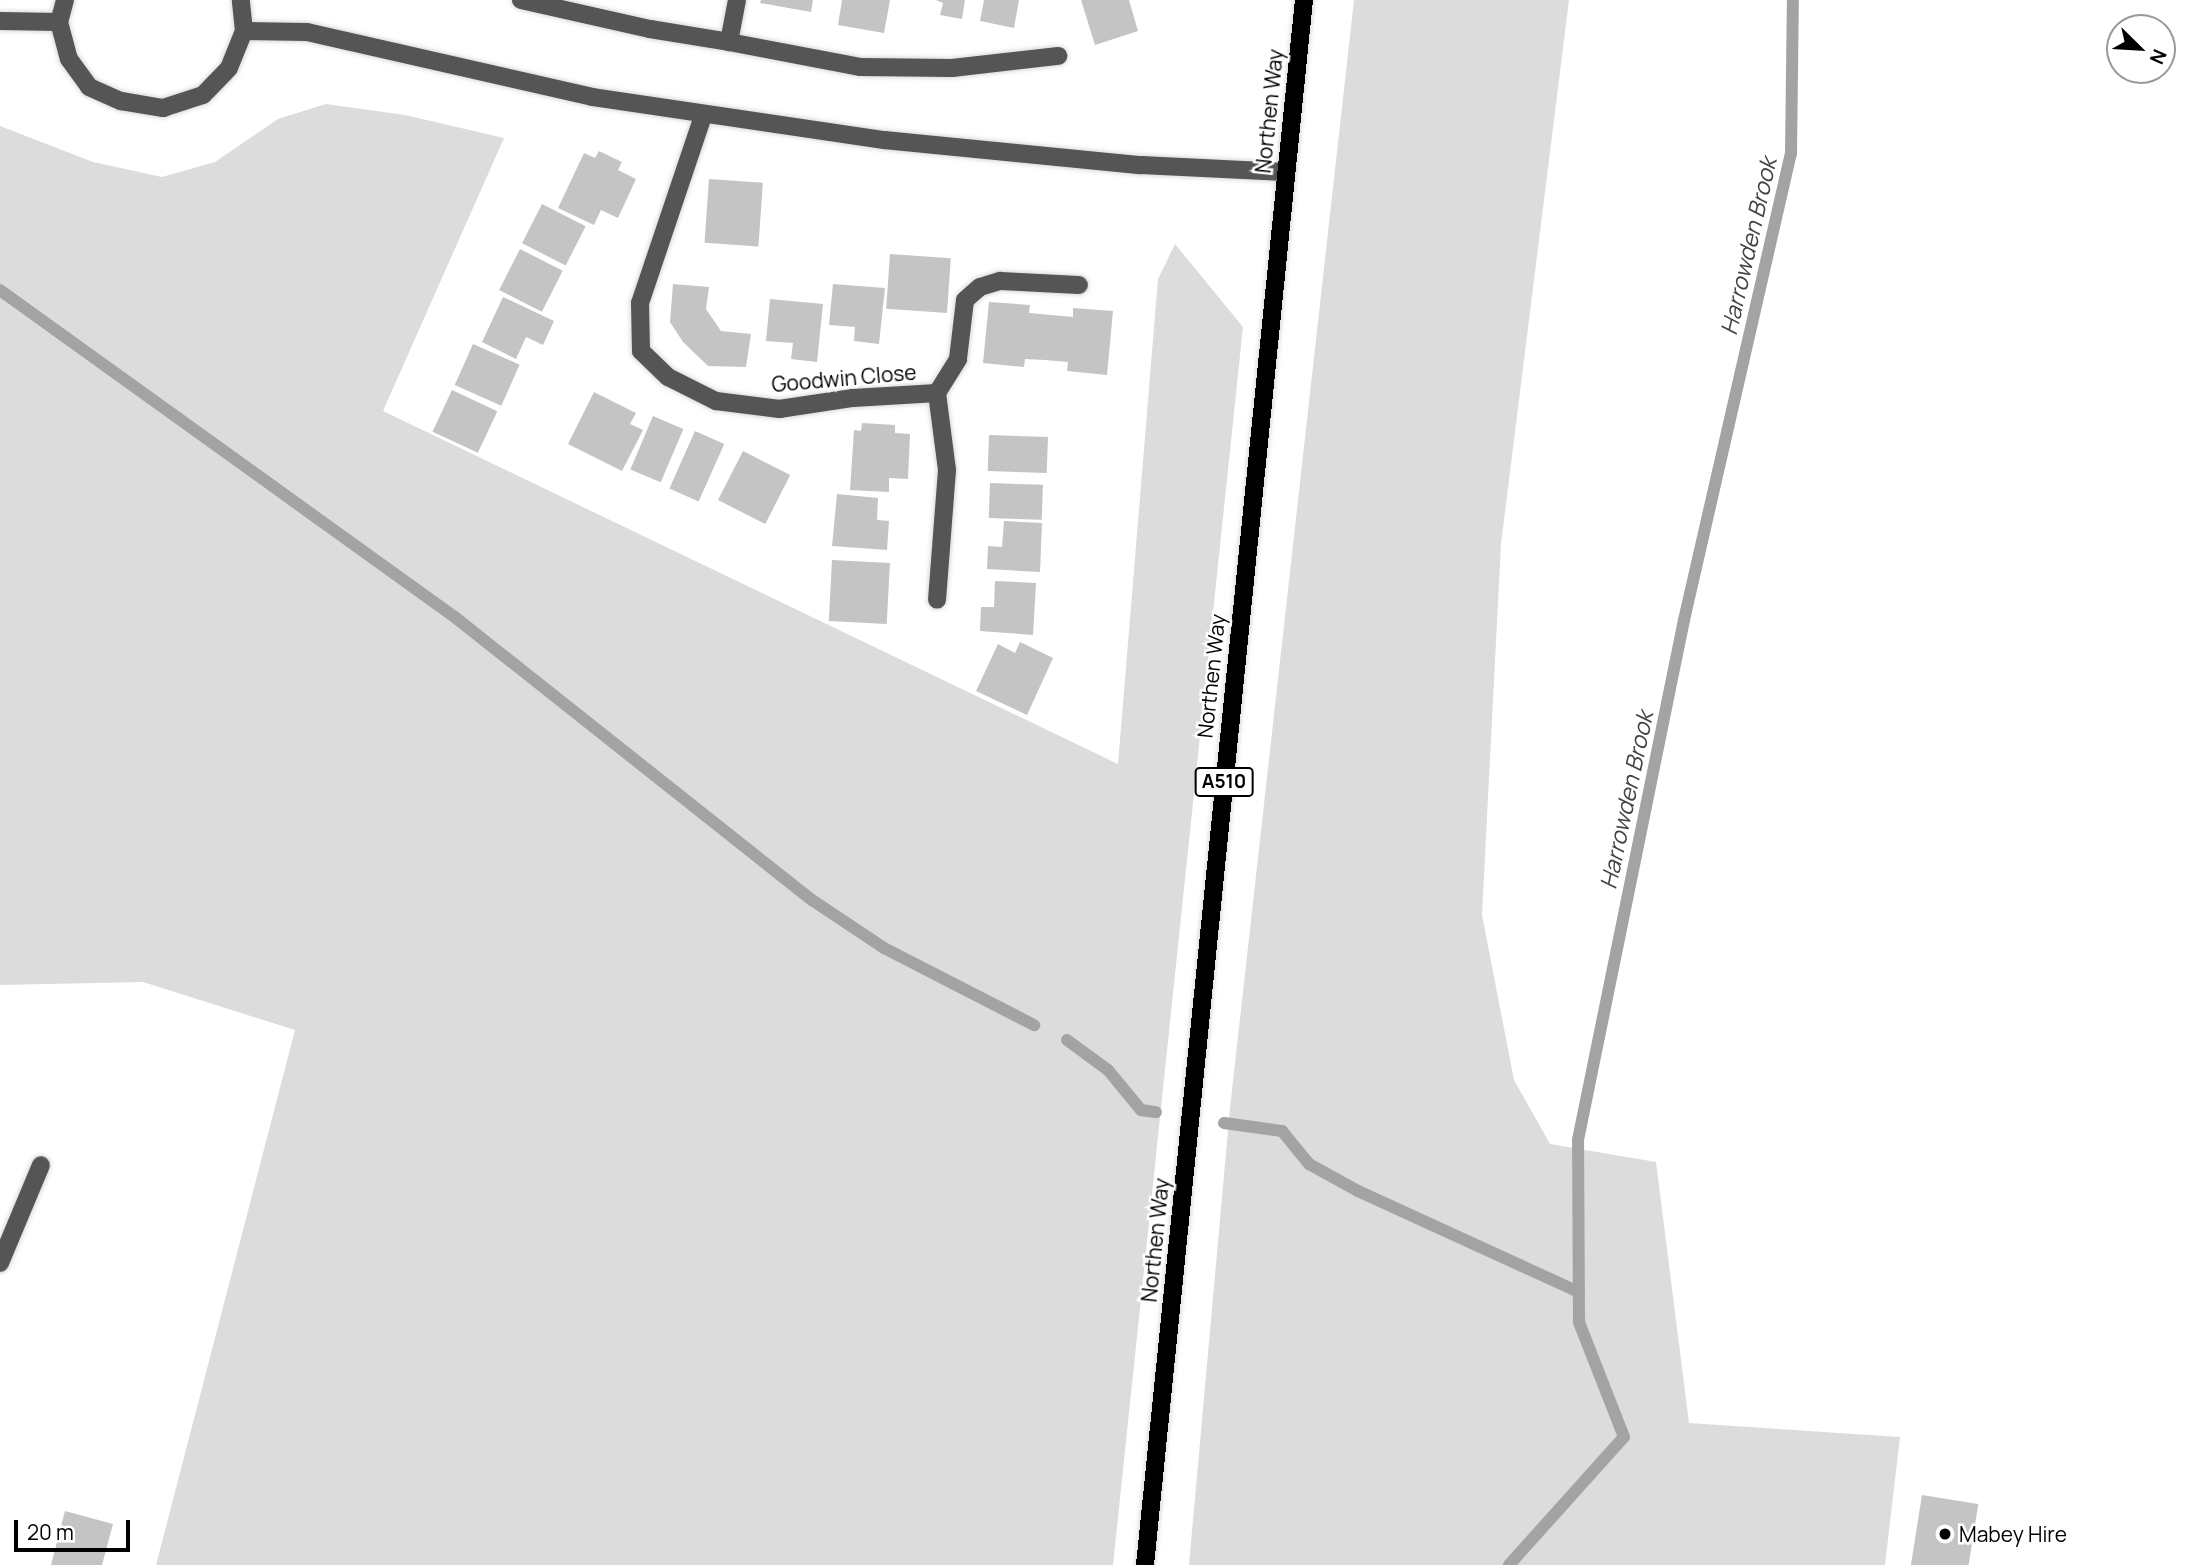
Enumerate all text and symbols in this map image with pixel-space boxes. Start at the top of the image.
north arrow [2106,14,2176,84]
text: N [2144,45,2173,68]
street label: Northen Way [1250,48,1288,174]
water label: Harrowden Brook [1714,155,1782,337]
street label: Goodwin Close [771,359,917,397]
street label: Northen Way [1192,613,1230,739]
water label: Harrowden Brook [1594,709,1658,891]
road number: A510 [1194,766,1254,797]
street label: Northen Way [1136,1177,1174,1303]
scale bar [18,1506,133,1550]
text: 20 m [27,1518,74,1546]
place label: Mabey Hire [1959,1521,2067,1547]
marker: Mabey Hire [1937,1526,1953,1542]

